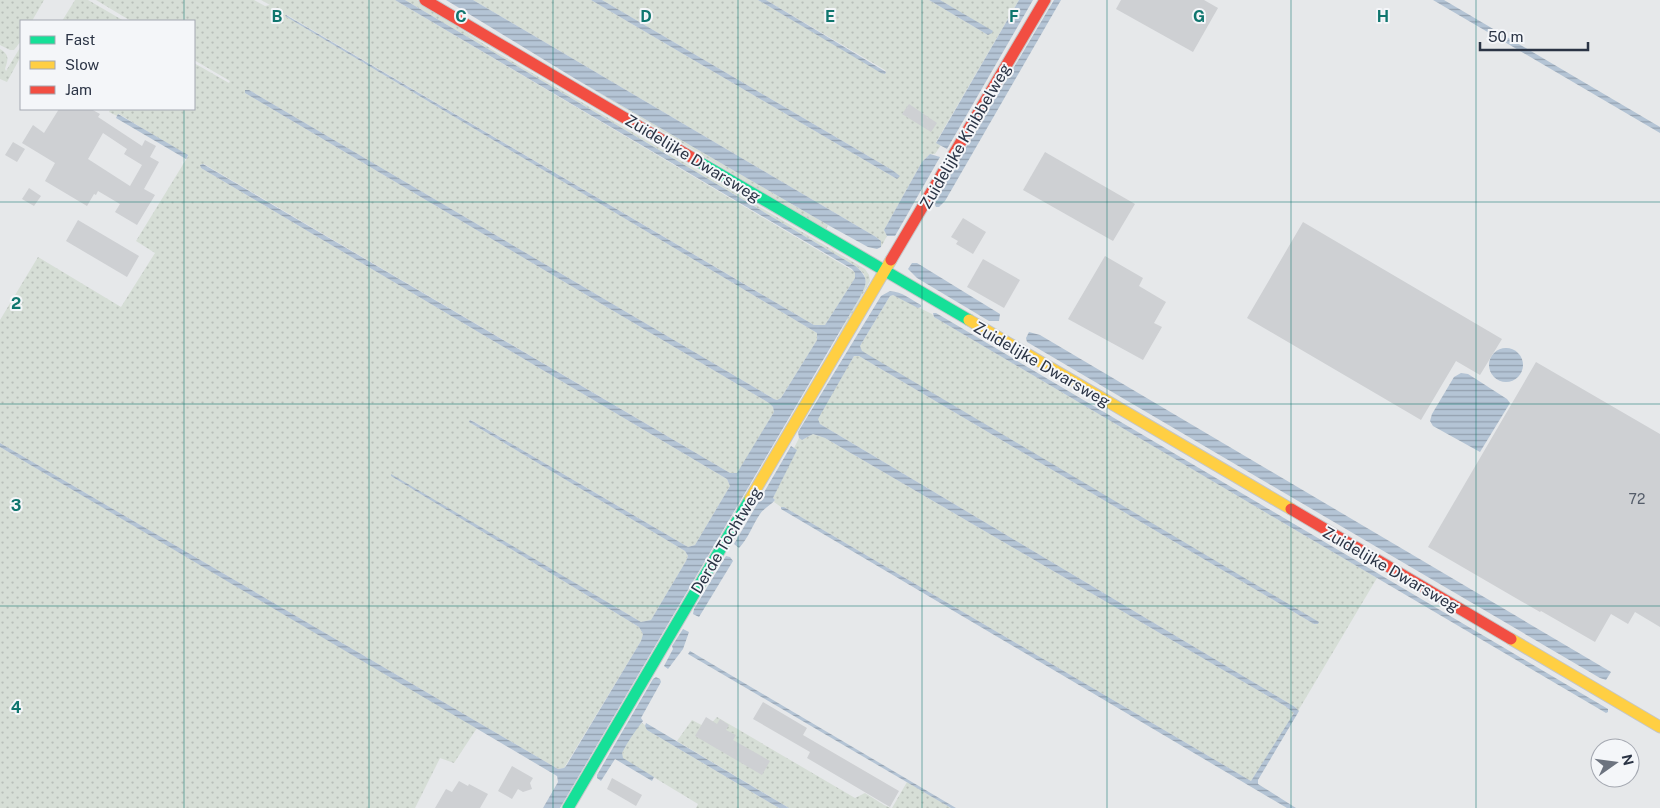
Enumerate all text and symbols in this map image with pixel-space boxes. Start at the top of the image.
text: B [272,7,283,26]
text: C [455,7,467,26]
text: D [640,7,652,26]
text: E [825,7,835,26]
text: F [1009,7,1019,26]
text: G [1193,7,1205,26]
text: H [1377,7,1389,26]
legend [20,20,195,110]
scale bar [1480,20,1588,52]
text: 50 m [1488,28,1523,45]
text: Fast [65,31,95,48]
text: Slow [65,56,100,73]
street label: Zuidelijke Knibbelweg [916,60,1015,212]
text: Jam [65,81,92,98]
street label: Zuidelijke Dwarsweg [622,111,764,206]
text: 2 [11,294,21,313]
street label: Zuidelijke Dwarsweg [970,318,1113,411]
street label: Derde Tochtweg [687,483,766,597]
house number: 72 [1629,491,1645,507]
text: 3 [11,496,21,515]
street label: Zuidelijke Dwarsweg [1319,523,1462,616]
text: 4 [11,698,22,717]
north arrow [1590,738,1640,788]
text: N [1619,753,1637,767]

